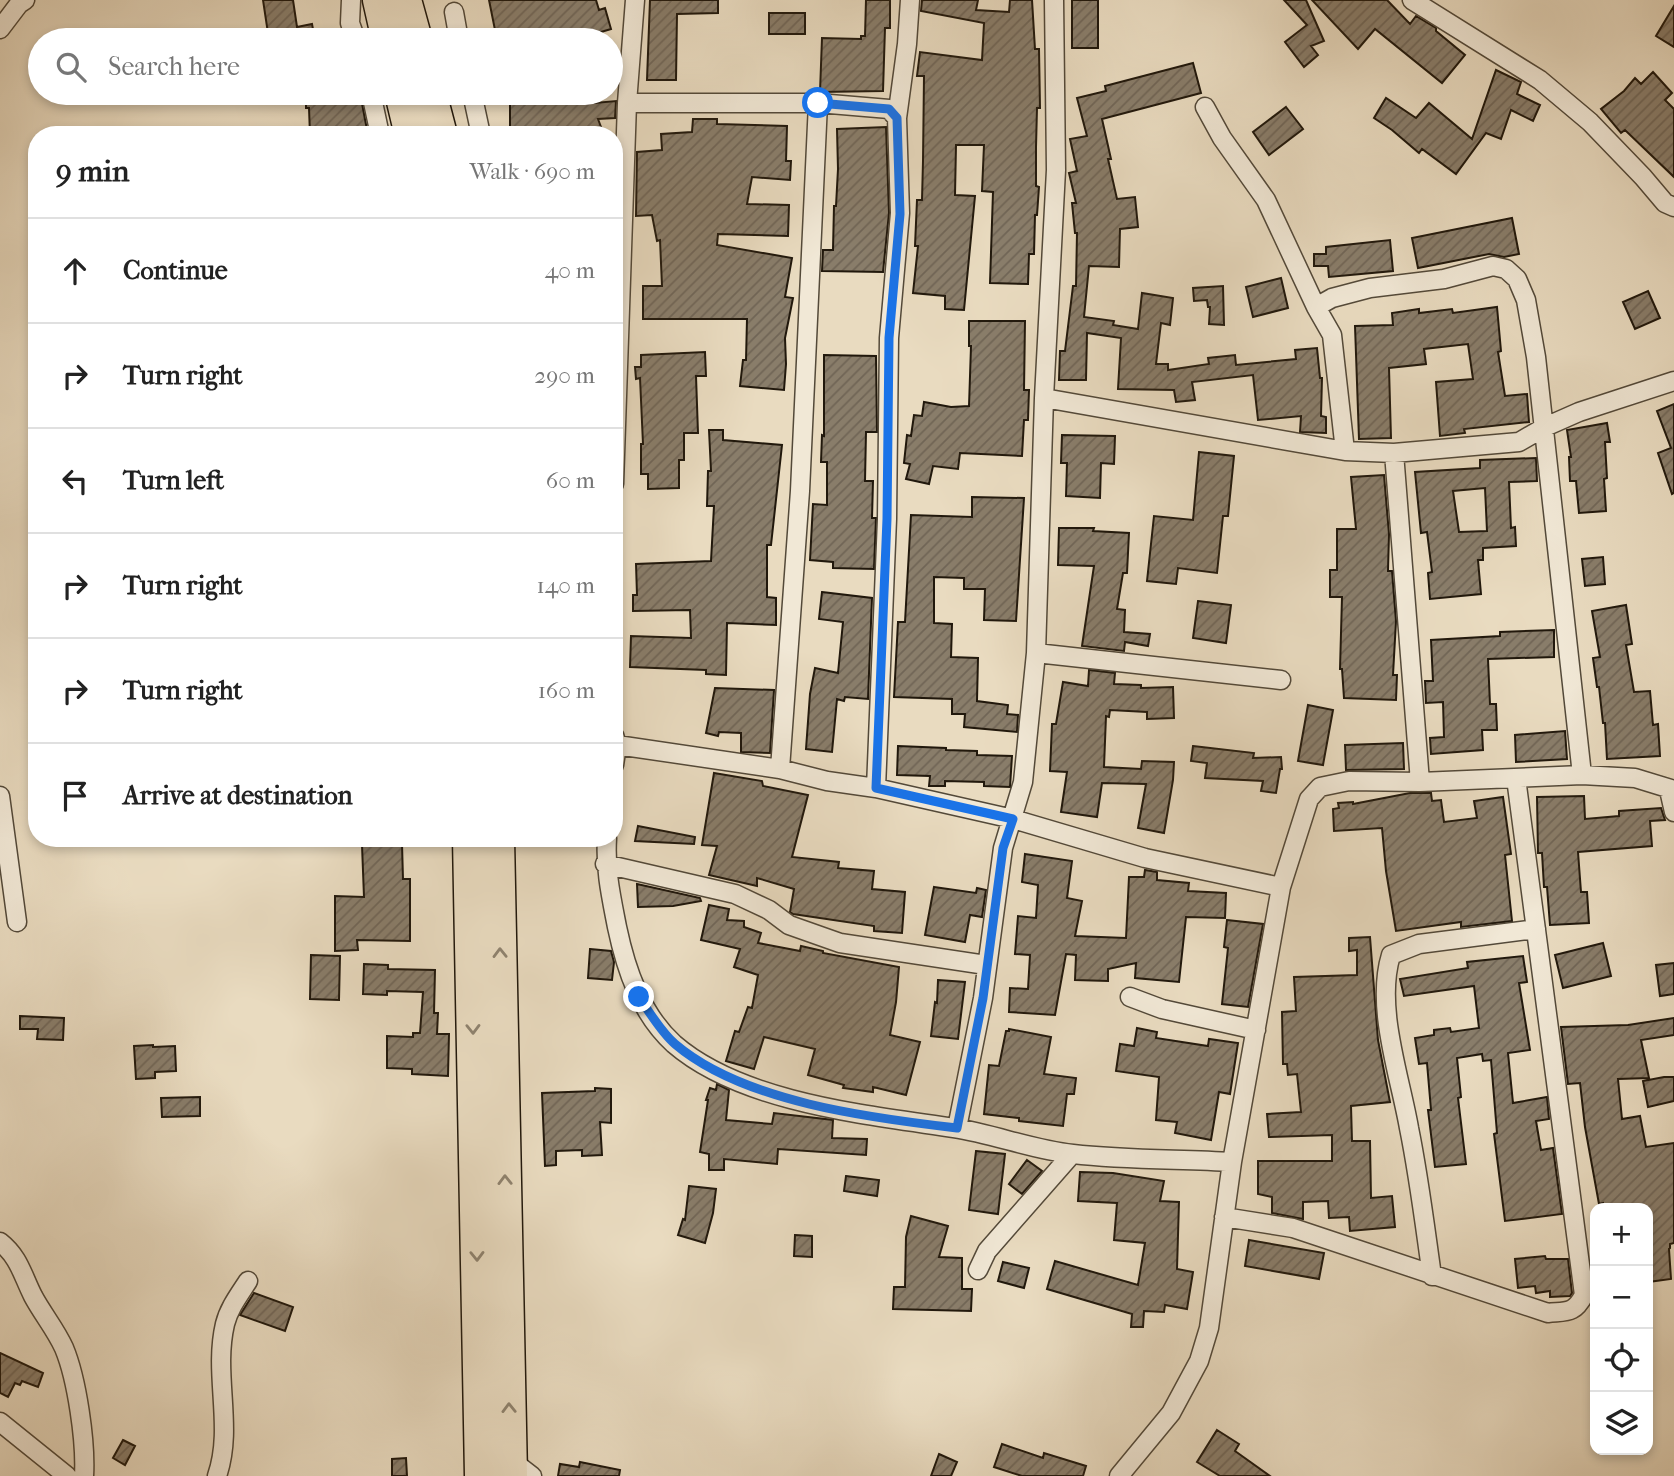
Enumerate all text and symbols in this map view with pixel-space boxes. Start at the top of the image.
search box [28,28,623,105]
icon: search [52,48,90,86]
text: Search here [108,51,240,82]
route start [802,87,833,118]
text: 9 min [56,154,129,189]
text: Walk · 690 m [469,158,595,185]
icon: ahead [56,252,94,290]
text: Continue [123,255,228,286]
text: 40 m [545,257,595,284]
icon: right [56,357,94,395]
text: Turn right [123,360,243,391]
text: 290 m [534,362,595,389]
icon: left [56,462,94,500]
text: Turn left [123,465,224,496]
text: 60 m [546,467,595,494]
icon: right [56,567,94,605]
text: Turn right [123,570,243,601]
text: 140 m [536,572,595,599]
icon: right [56,672,94,710]
text: Turn right [123,675,243,706]
text: 160 m [538,677,595,704]
icon: arrive [56,777,94,815]
text: Arrive at destination [123,780,353,811]
one-way arrow [492,947,508,958]
route end [623,981,654,1012]
one-way arrow [465,1024,481,1035]
one-way arrow [497,1175,512,1186]
map controls [1590,1203,1653,1455]
button: + [1590,1203,1653,1266]
one-way arrow [470,1251,485,1262]
button: − [1590,1266,1653,1329]
button: locate [1590,1329,1653,1392]
button: layers [1590,1392,1653,1455]
one-way arrow [501,1402,517,1413]

